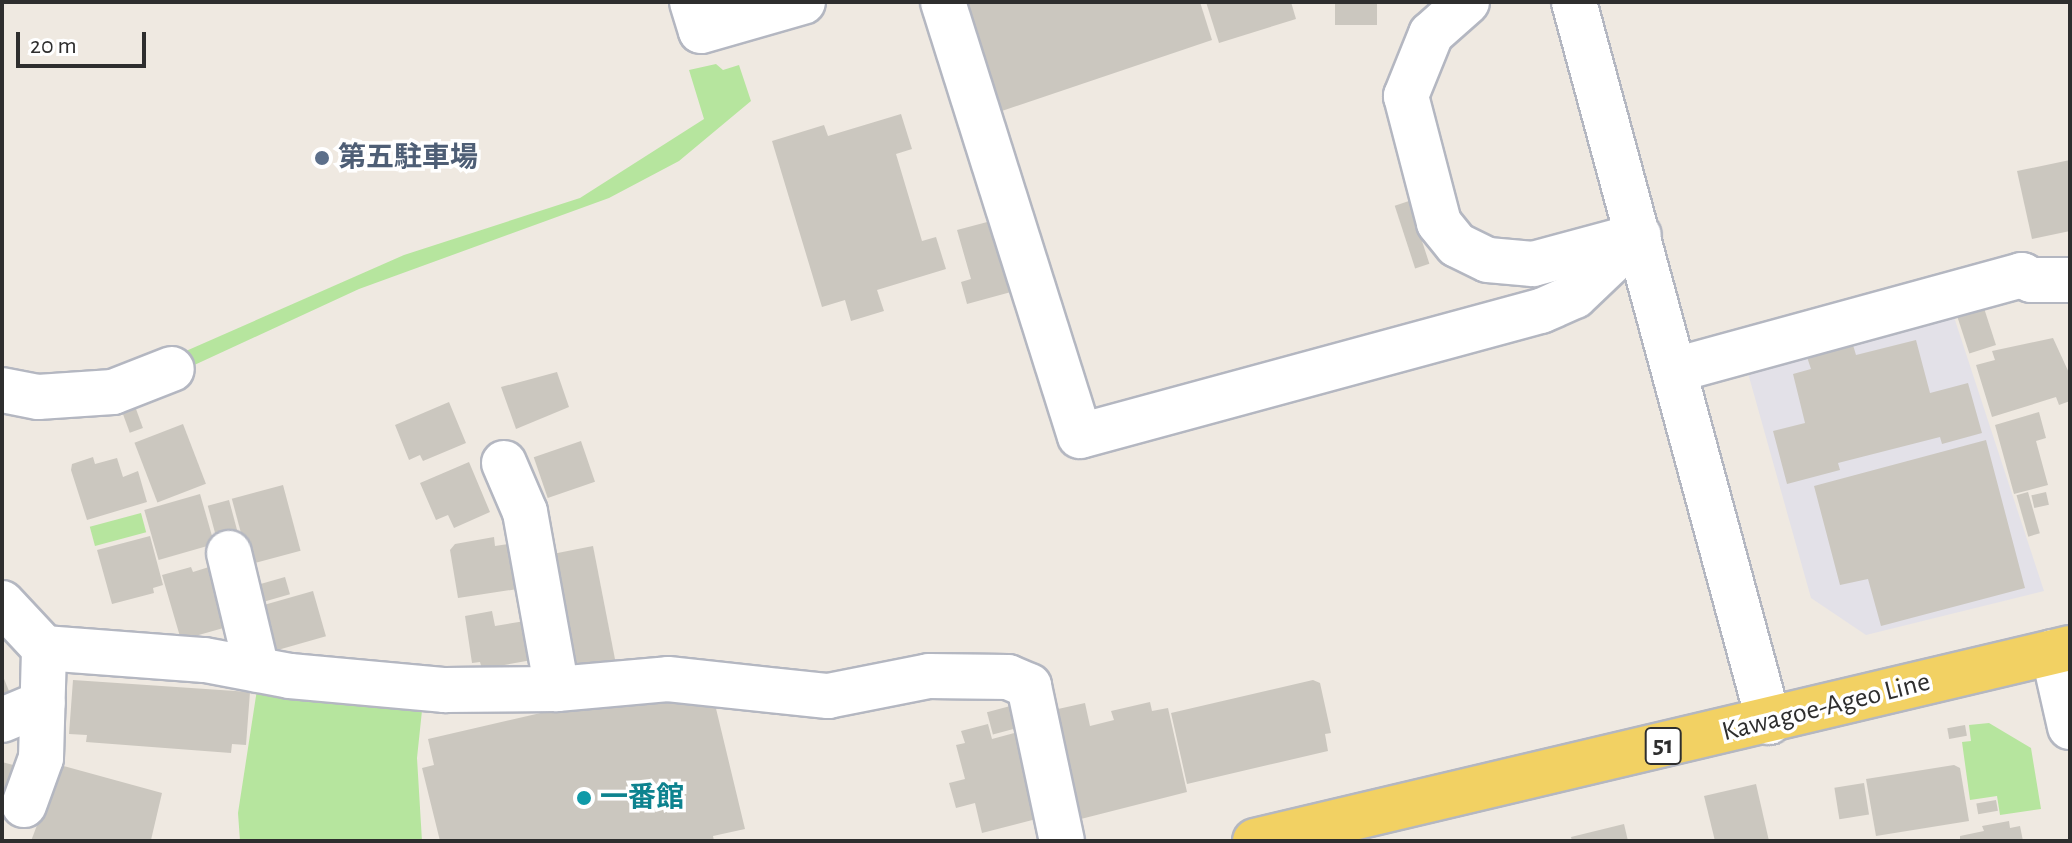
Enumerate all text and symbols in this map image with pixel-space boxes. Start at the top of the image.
scale bar [20,16,150,66]
text: 20 m [30,34,77,58]
place label: 第五駐車場 [338,141,478,175]
marker: 第五駐車場 [313,149,331,167]
street label: Kawagoe-Ageo Line [1718,665,1934,749]
road number: 51 [1643,724,1683,768]
place label: 一番館 [600,781,684,815]
marker: 一番館 [575,789,593,807]

